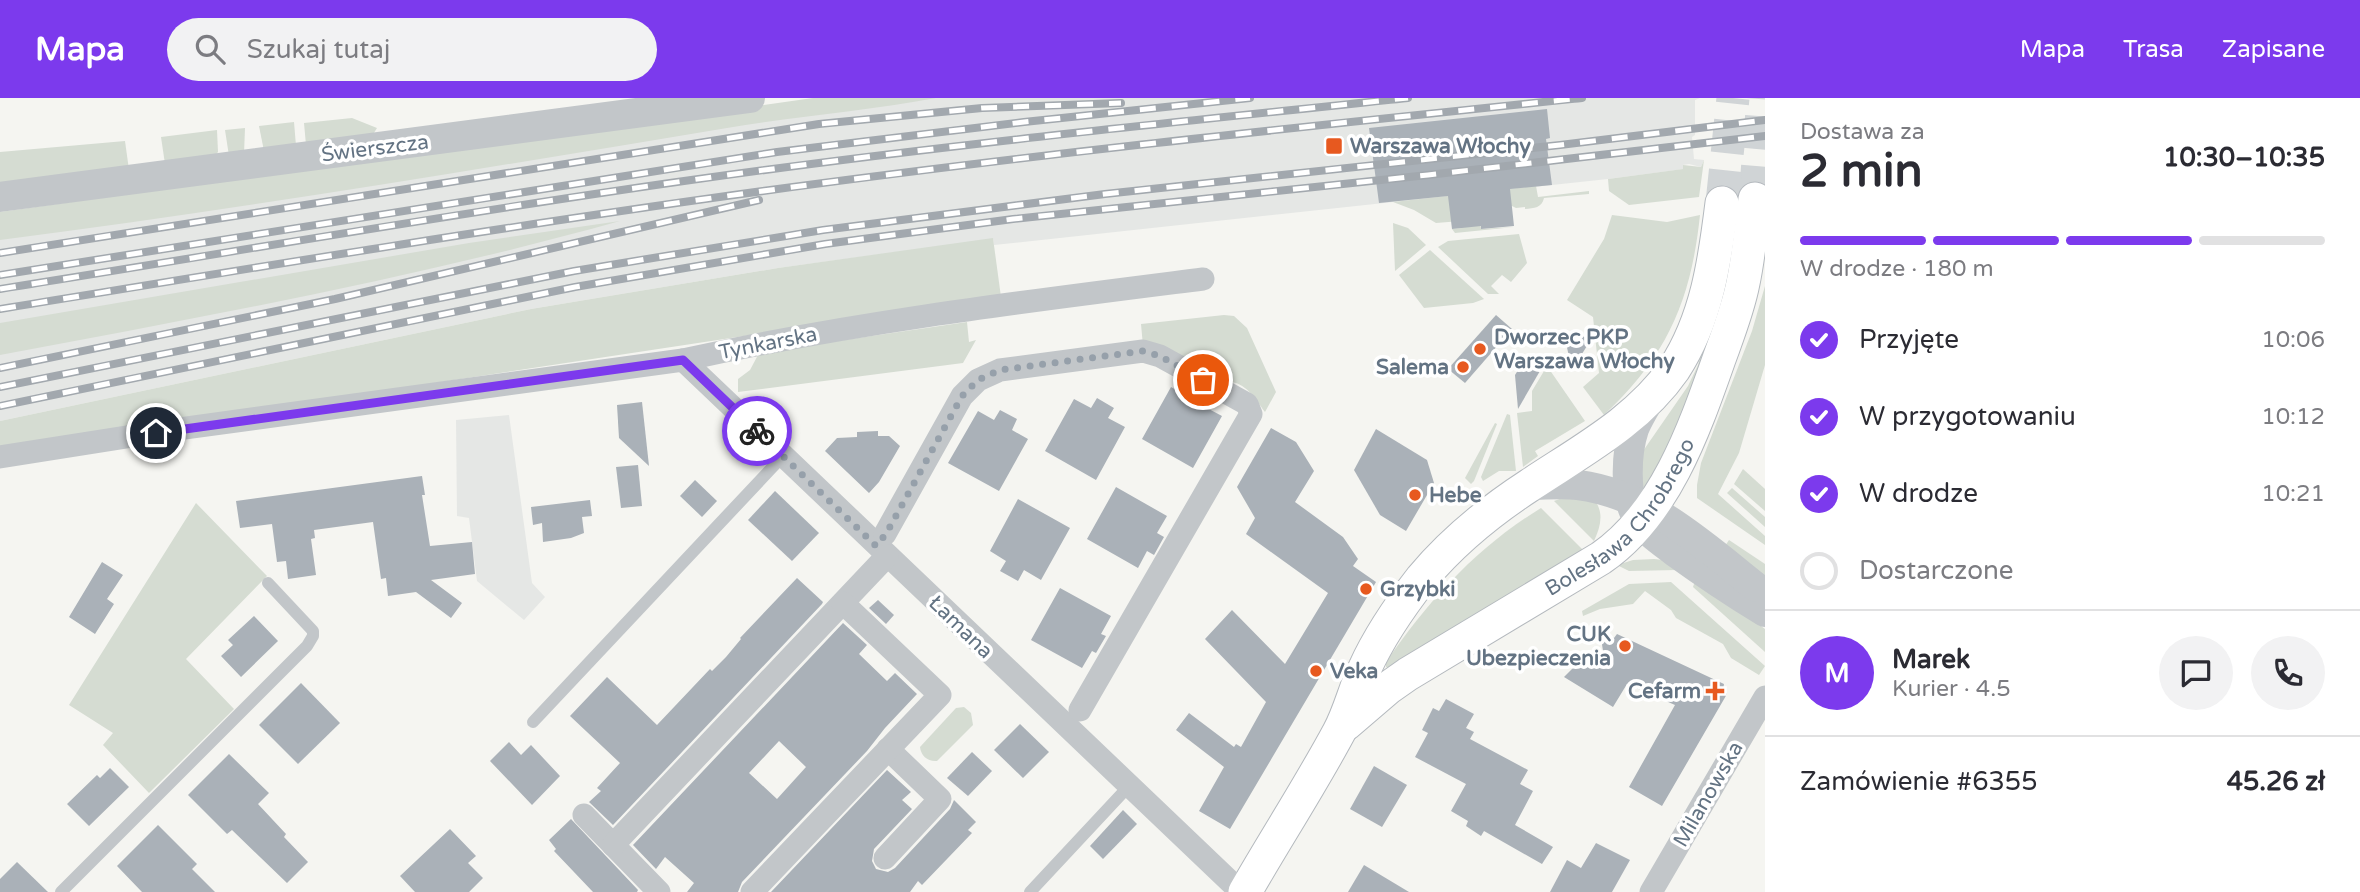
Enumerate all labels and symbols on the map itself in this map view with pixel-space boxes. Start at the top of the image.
street label: Świerszcza [320,130,430,167]
place label: Warszawa Włochy [1350,134,1531,159]
marker: Warszawa Włochy [1324,136,1344,156]
street label: Tynkarska [717,322,819,365]
place label: Dworzec PKP Warszawa Włochy [1494,325,1675,374]
marker: Dworzec PKP Warszawa Włochy [1472,341,1488,357]
pin [1173,350,1233,410]
place label: Salema [1376,355,1449,380]
marker: Salema [1455,359,1471,375]
courier [722,396,792,466]
pin [126,403,186,463]
street label: Bolesława Chrobrego [1541,435,1700,602]
place label: Hebe [1429,483,1482,508]
marker: Hebe [1407,487,1423,503]
place label: Grzybki [1380,577,1456,602]
marker: Grzybki [1358,581,1374,597]
street label: Łamana [923,591,998,664]
place label: CUK Ubezpieczenia [1466,622,1611,671]
marker: CUK Ubezpieczenia [1617,638,1633,654]
place label: Veka [1330,659,1378,684]
marker: Veka [1308,663,1324,679]
place label: Cefarm [1628,679,1701,704]
marker: Cefarm [1707,683,1723,699]
street label: Milanowska [1668,737,1749,851]

